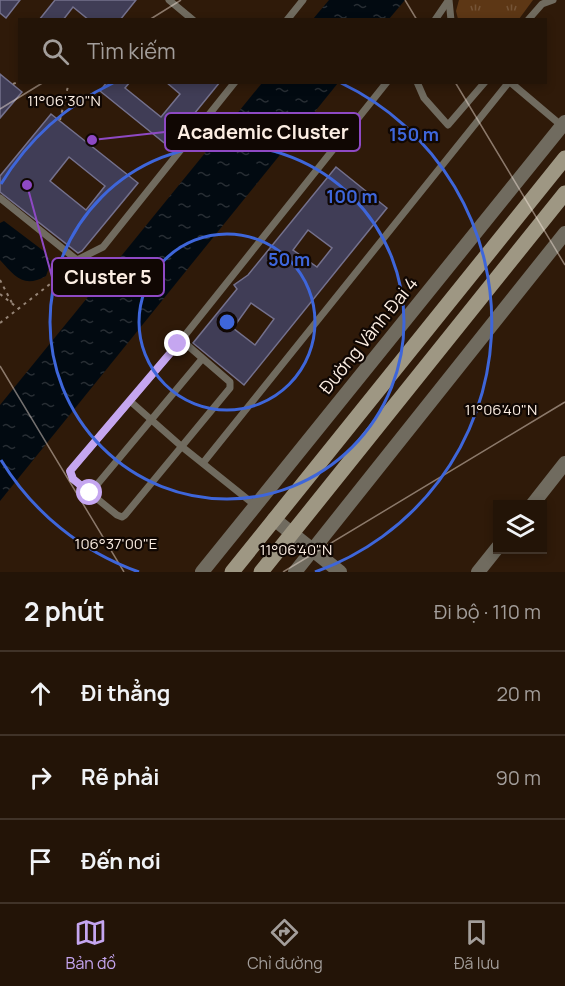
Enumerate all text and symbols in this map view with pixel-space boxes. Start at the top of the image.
search box [18,18,547,84]
icon: search [39,35,72,68]
text: Tìm kiếm [87,36,176,66]
text: 11°06'30"N [27,90,101,111]
callout: Academic Cluster [165,113,360,151]
text: Academic Cluster [177,118,349,145]
text: 150 m [389,122,439,146]
text: 100 m [326,184,378,208]
text: 50 m [268,247,310,271]
callout: Cluster 5 [52,258,164,296]
text: Cluster 5 [64,263,152,290]
street label: Đường Vành Đai 4 [313,271,423,399]
centre of rings [217,312,237,332]
route end [164,330,190,356]
text: 11°06'40"N [465,399,537,420]
route start [76,479,102,505]
map controls [493,500,547,554]
button: layers [493,500,547,554]
text: 106°37'00"E [75,533,157,554]
text: 11°06'40"N [260,539,332,560]
text: 2 phút [24,593,104,629]
text: Đi bộ · 110 m [434,598,541,625]
icon: ahead [24,677,57,710]
text: Đi thẳng [81,678,170,708]
text: 20 m [496,680,541,707]
icon: right [24,761,57,794]
text: Rẽ phải [81,762,159,792]
text: 90 m [495,764,541,791]
icon: arrive [24,845,57,878]
text: Đến nơi [81,846,161,876]
tab: Bản đồ [66,916,116,974]
tab: Chỉ đường [247,916,323,974]
tab: Đã lưu [454,916,499,974]

